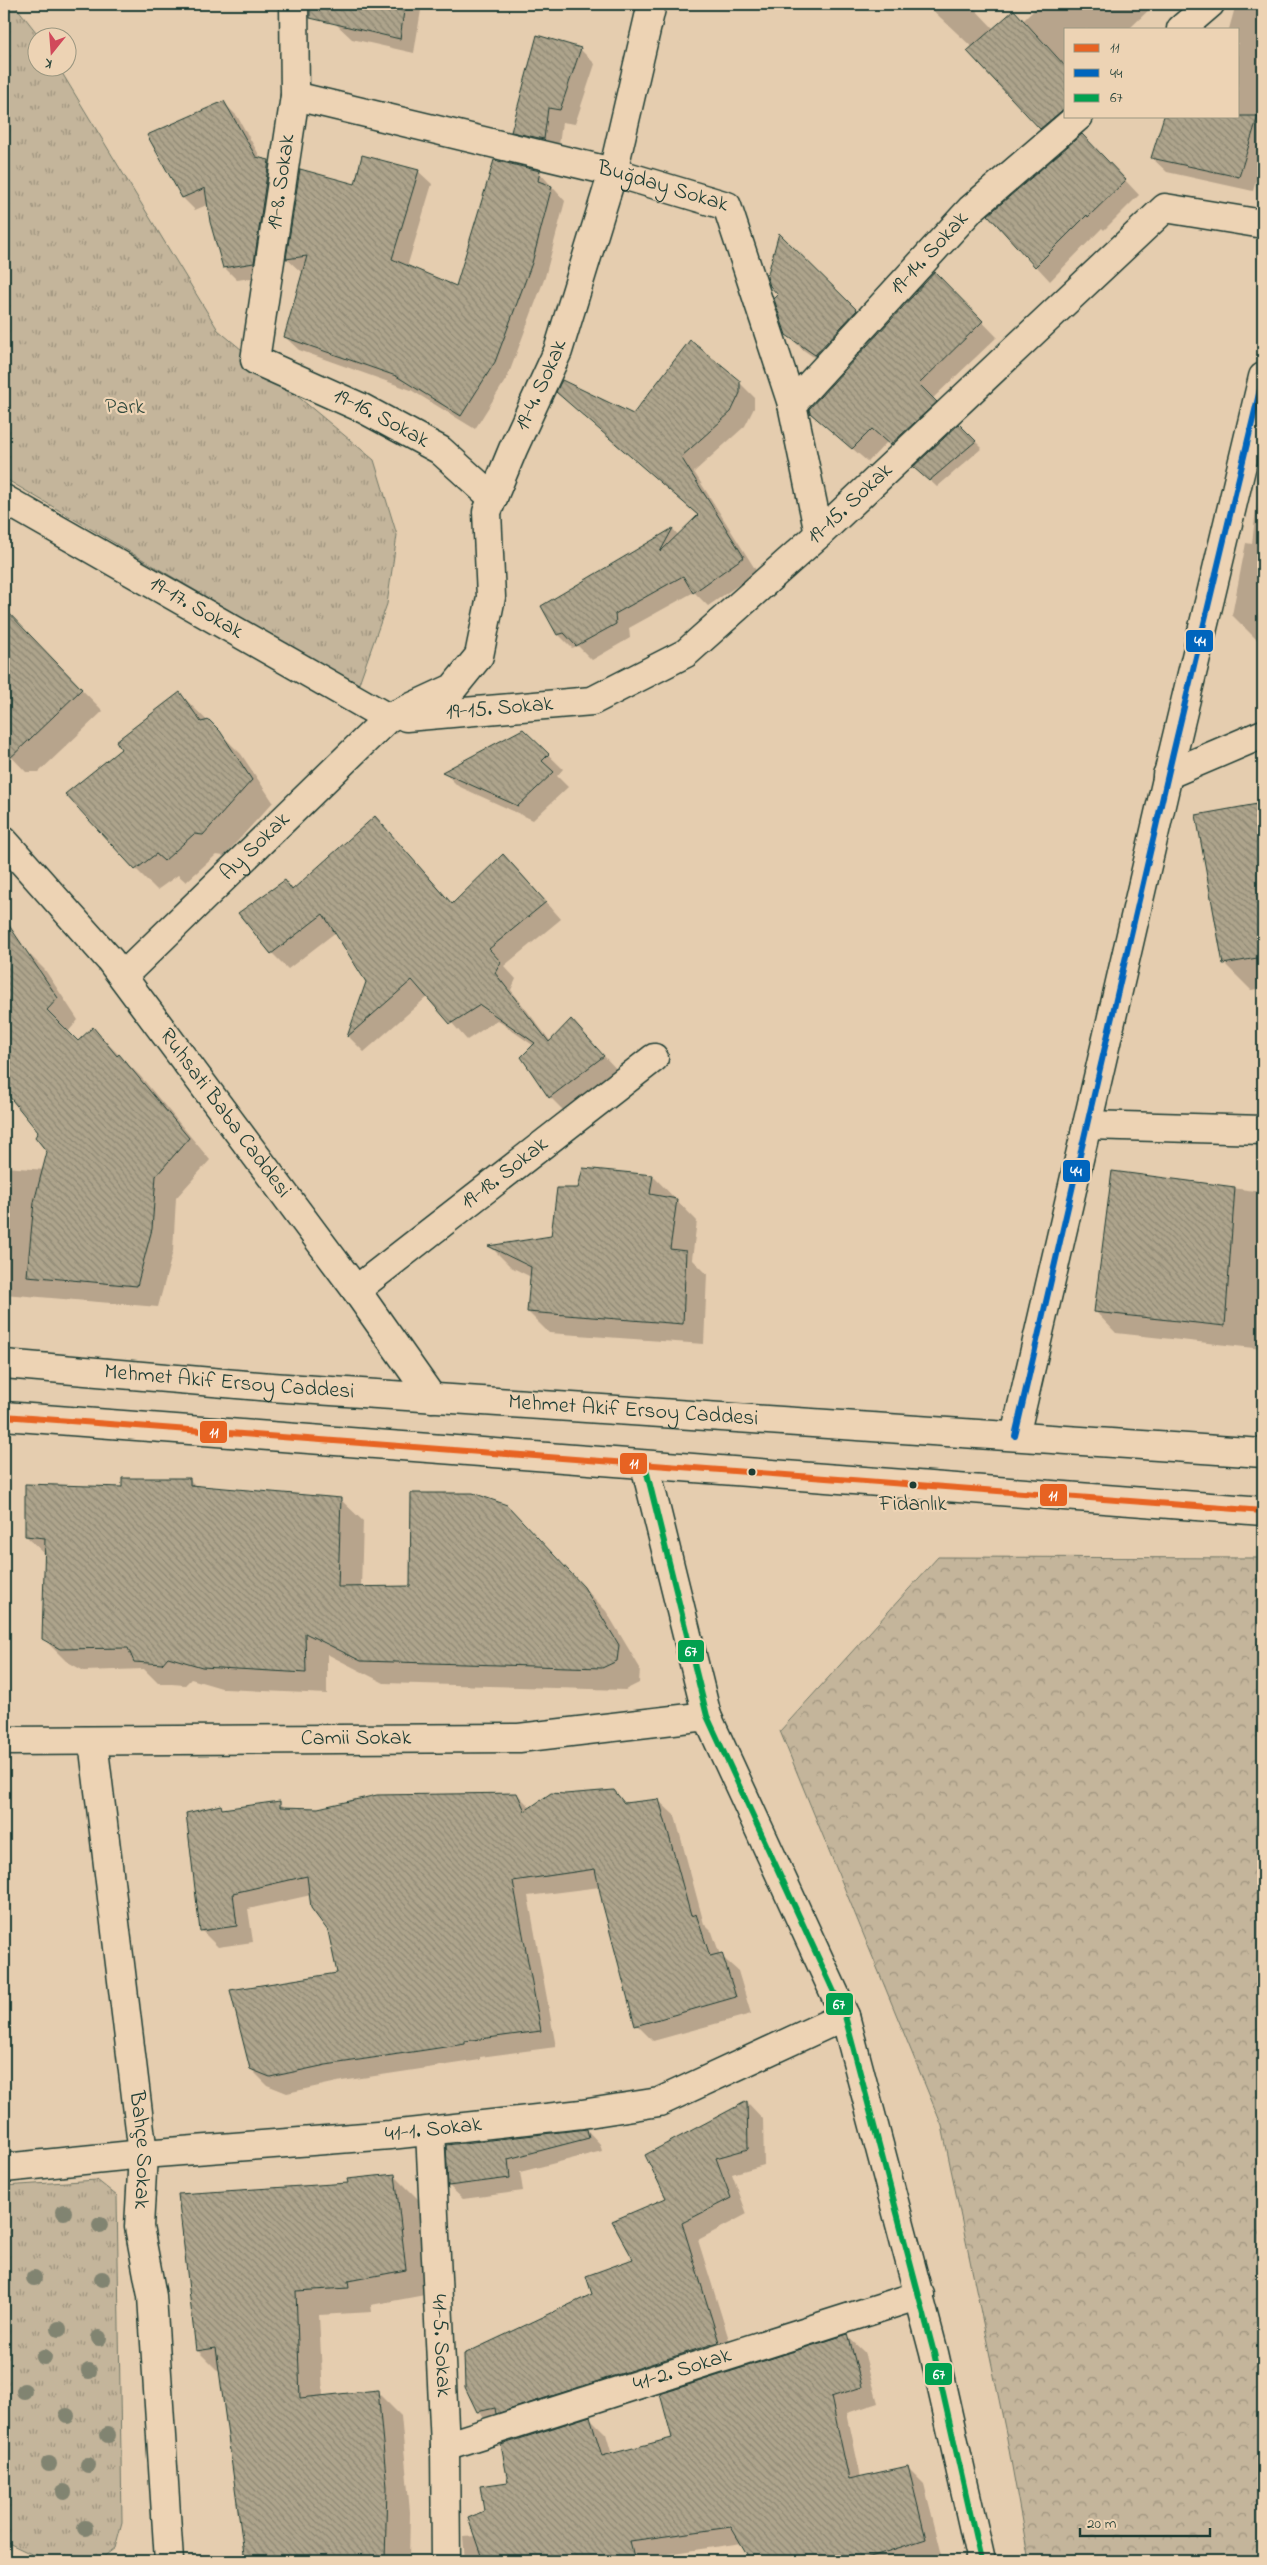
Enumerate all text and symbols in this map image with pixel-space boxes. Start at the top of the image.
north arrow [28,28,78,78]
legend [1064,28,1240,118]
text: 11 [1110,37,1120,59]
text: K [41,52,55,74]
text: 44 [1110,63,1122,85]
text: 67 [1110,87,1123,109]
street label: 19-8. Sokak [259,132,305,232]
street label: Buğday Sokak [593,153,733,222]
street label: 19-14. Sokak [883,204,977,303]
street label: 19-4. Sokak [507,336,577,436]
street label: 19-16. Sokak [328,381,435,457]
park label: Park [105,392,145,424]
street label: 19-15. Sokak [801,456,901,553]
street label: 19-17. Sokak [143,569,249,648]
line badge: 44 [1185,629,1214,653]
text: 44 [1193,632,1206,653]
street label: 19-15. Sokak [445,688,555,729]
street label: Ay Sokak [213,805,298,889]
street label: Ruhsati Baba Caddesi [151,1022,299,1205]
street label: 19-18. Sokak [455,1129,556,1218]
line badge: 44 [1062,1159,1091,1183]
text: 44 [1069,1162,1082,1183]
street label: Mehmet Akif Ersoy Caddesi [103,1357,355,1409]
street label: Mehmet Akif Ersoy Caddesi [507,1387,759,1435]
line badge: 11 [199,1420,228,1444]
text: 11 [210,1423,219,1444]
line badge: 11 [619,1452,648,1475]
text: 11 [630,1454,639,1475]
unlabelled marker [747,1467,757,1477]
marker: Fidanlık [908,1480,918,1490]
line badge: 11 [1039,1483,1068,1507]
text: 11 [1049,1486,1058,1507]
place label: Fidanlık [878,1490,947,1520]
line badge: 67 [677,1639,705,1663]
text: 67 [684,1642,697,1663]
street label: Camii Sokak [301,1723,412,1755]
line badge: 67 [825,1992,854,2016]
text: 67 [832,1995,845,2016]
street label: Bahçe Sokak [119,2088,159,2210]
street label: 41-1. Sokak [384,2109,484,2151]
street label: 41-5. Sokak [422,2294,459,2398]
street label: 41-2. Sokak [629,2340,736,2401]
line badge: 67 [924,2362,953,2386]
text: 67 [932,2365,945,2386]
scale bar [1080,2505,1210,2537]
text: 20 m [1087,2513,1117,2535]

